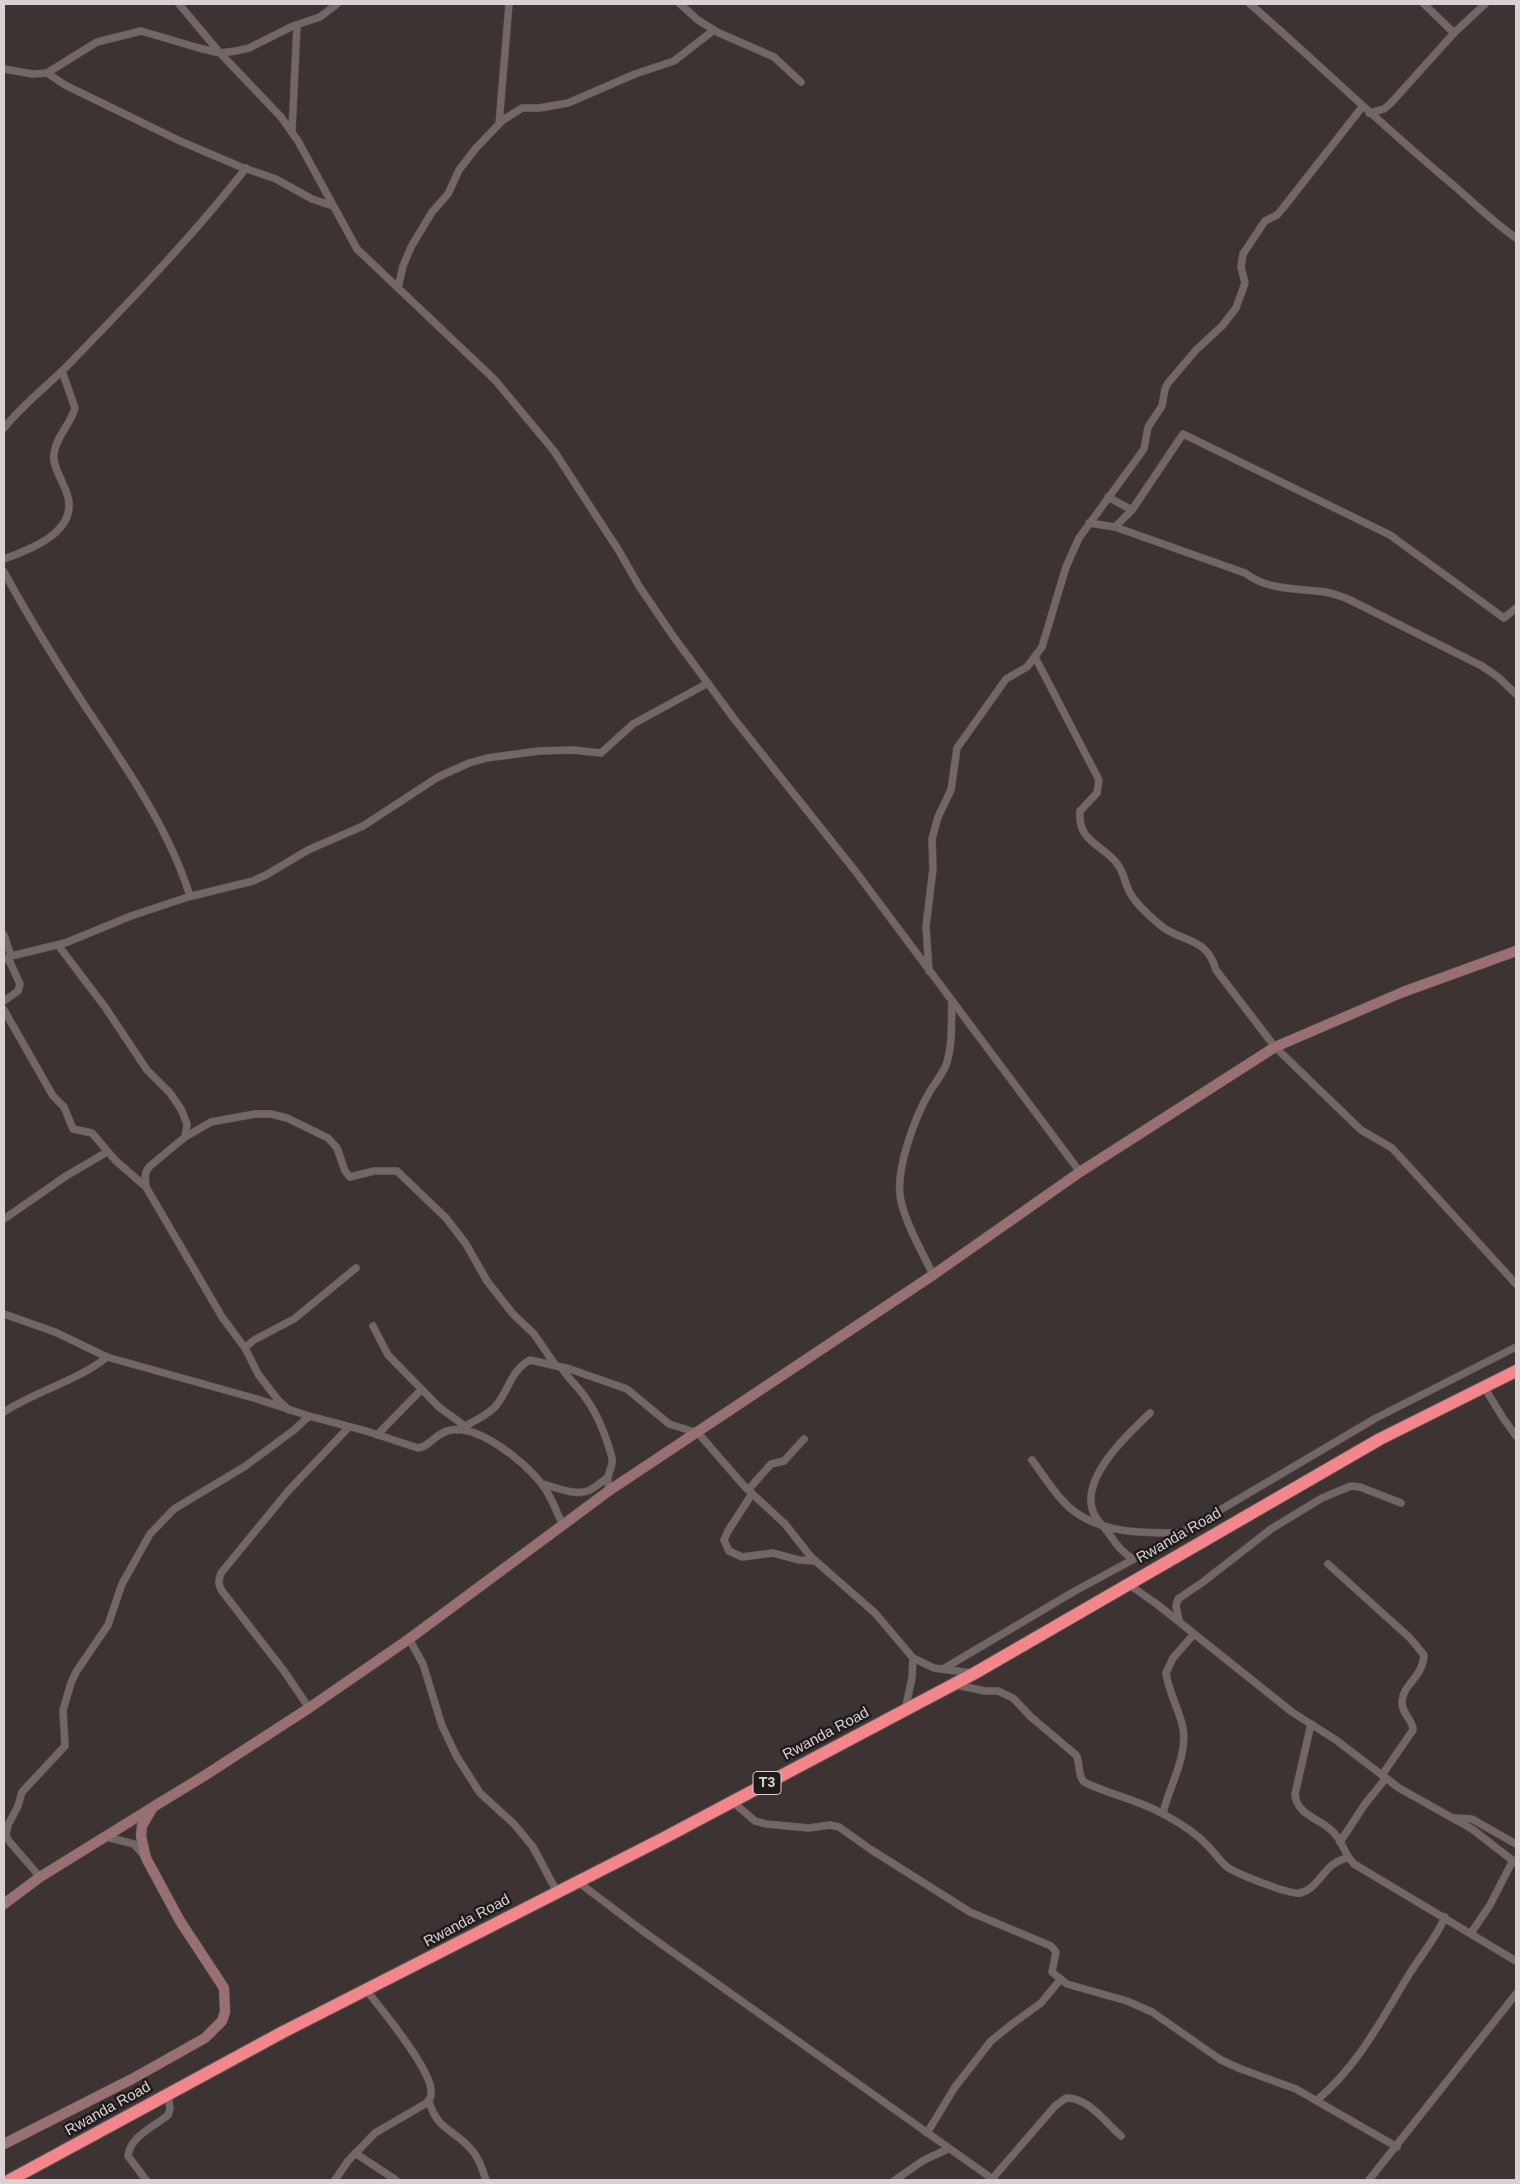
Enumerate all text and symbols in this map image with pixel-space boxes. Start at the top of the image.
street label: Rwanda Road [1133,1504,1225,1568]
street label: Rwanda Road [780,1704,872,1764]
road number: T3 [753,1772,781,1795]
street label: Rwanda Road [421,1891,513,1951]
street label: Rwanda Road [62,2078,154,2140]

